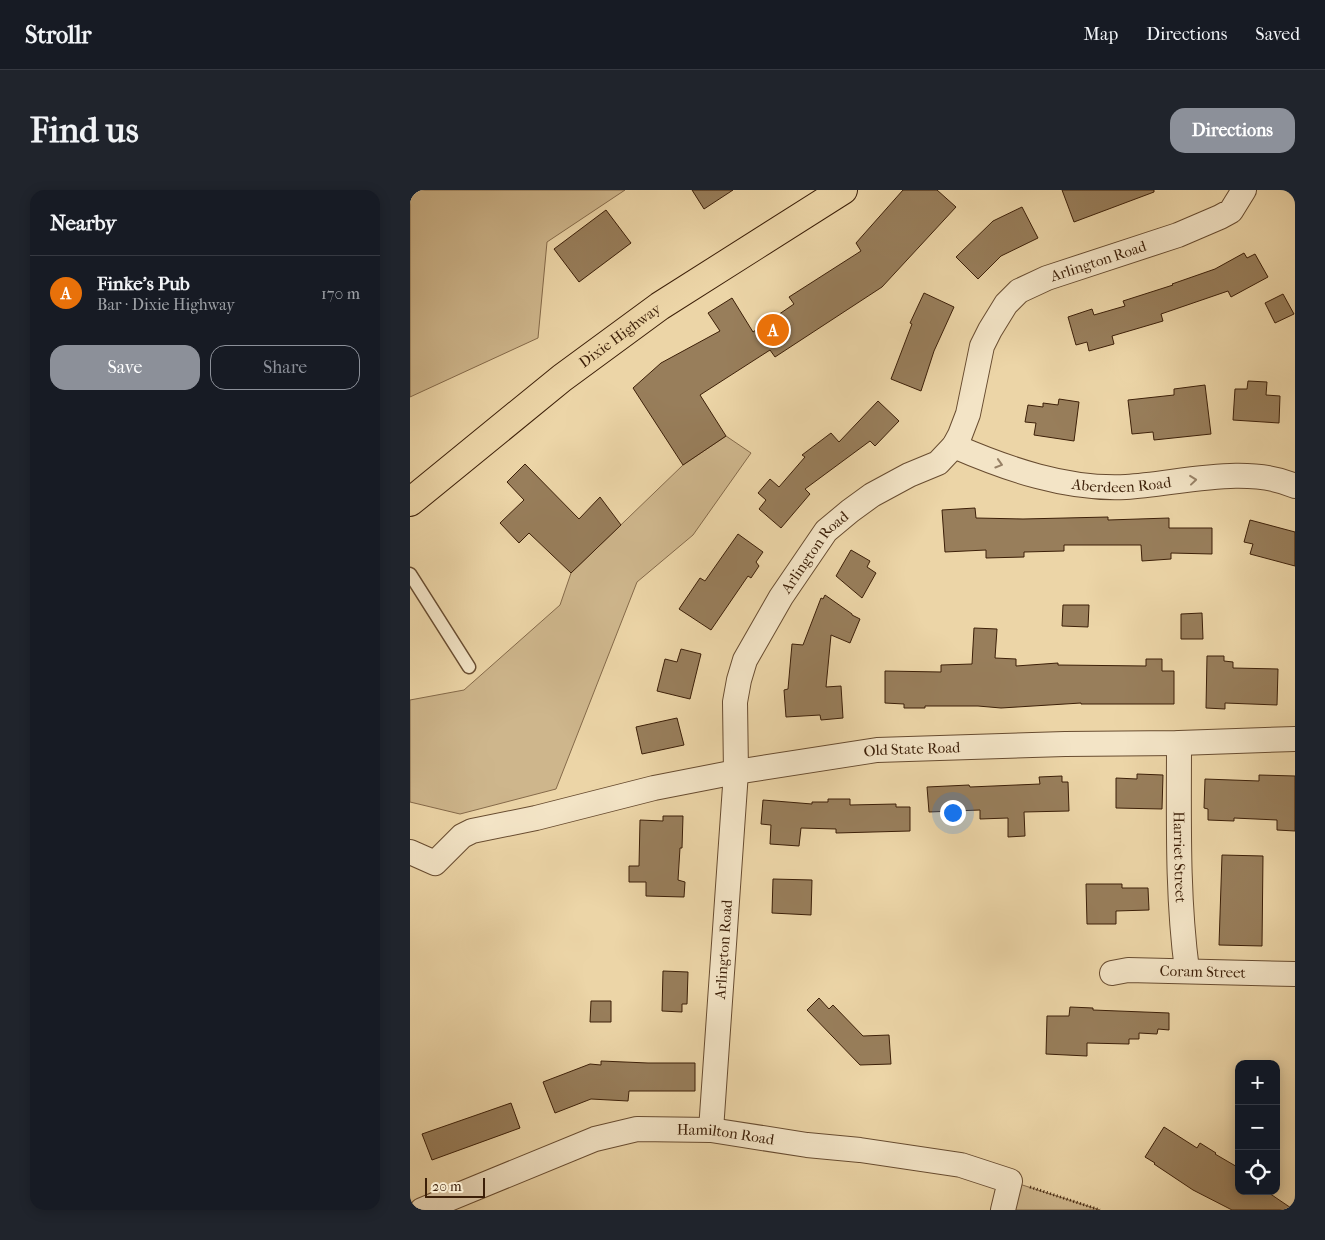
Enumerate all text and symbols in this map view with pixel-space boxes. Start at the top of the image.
text: Strollr [25,21,92,49]
text: Map [1084,24,1118,45]
text: Directions [1146,24,1227,45]
text: Saved [1255,24,1300,45]
button: Directions [1170,108,1295,153]
text: Find us [30,110,139,151]
text: Nearby [50,211,116,235]
street label: Arlington Road [1047,237,1149,286]
text: Finke's Pub [97,273,190,295]
text: A [61,284,71,303]
text: 170 m [321,284,360,303]
text: Bar · Dixie Highway [97,295,235,314]
street label: Dixie Highway [576,299,665,371]
pin: A [757,311,789,349]
button: Save [50,345,200,390]
button: Share [210,345,360,390]
one-way arrow [994,458,1002,468]
street label: Aberdeen Road [1070,473,1173,496]
one-way arrow [1189,475,1197,486]
street label: Arlington Road [777,507,853,598]
street label: Old State Road [862,738,961,761]
your location [940,800,966,826]
street label: Harriet Street [1170,811,1190,904]
street label: Arlington Road [711,898,736,1001]
street label: Coram Street [1159,962,1247,982]
map controls [1235,1060,1280,1195]
button: + [1235,1060,1280,1105]
button: − [1235,1105,1280,1150]
street label: Hamilton Road [677,1121,776,1149]
button: locate [1235,1150,1280,1195]
scale bar [425,1175,485,1198]
text: 20 m [432,1178,462,1195]

